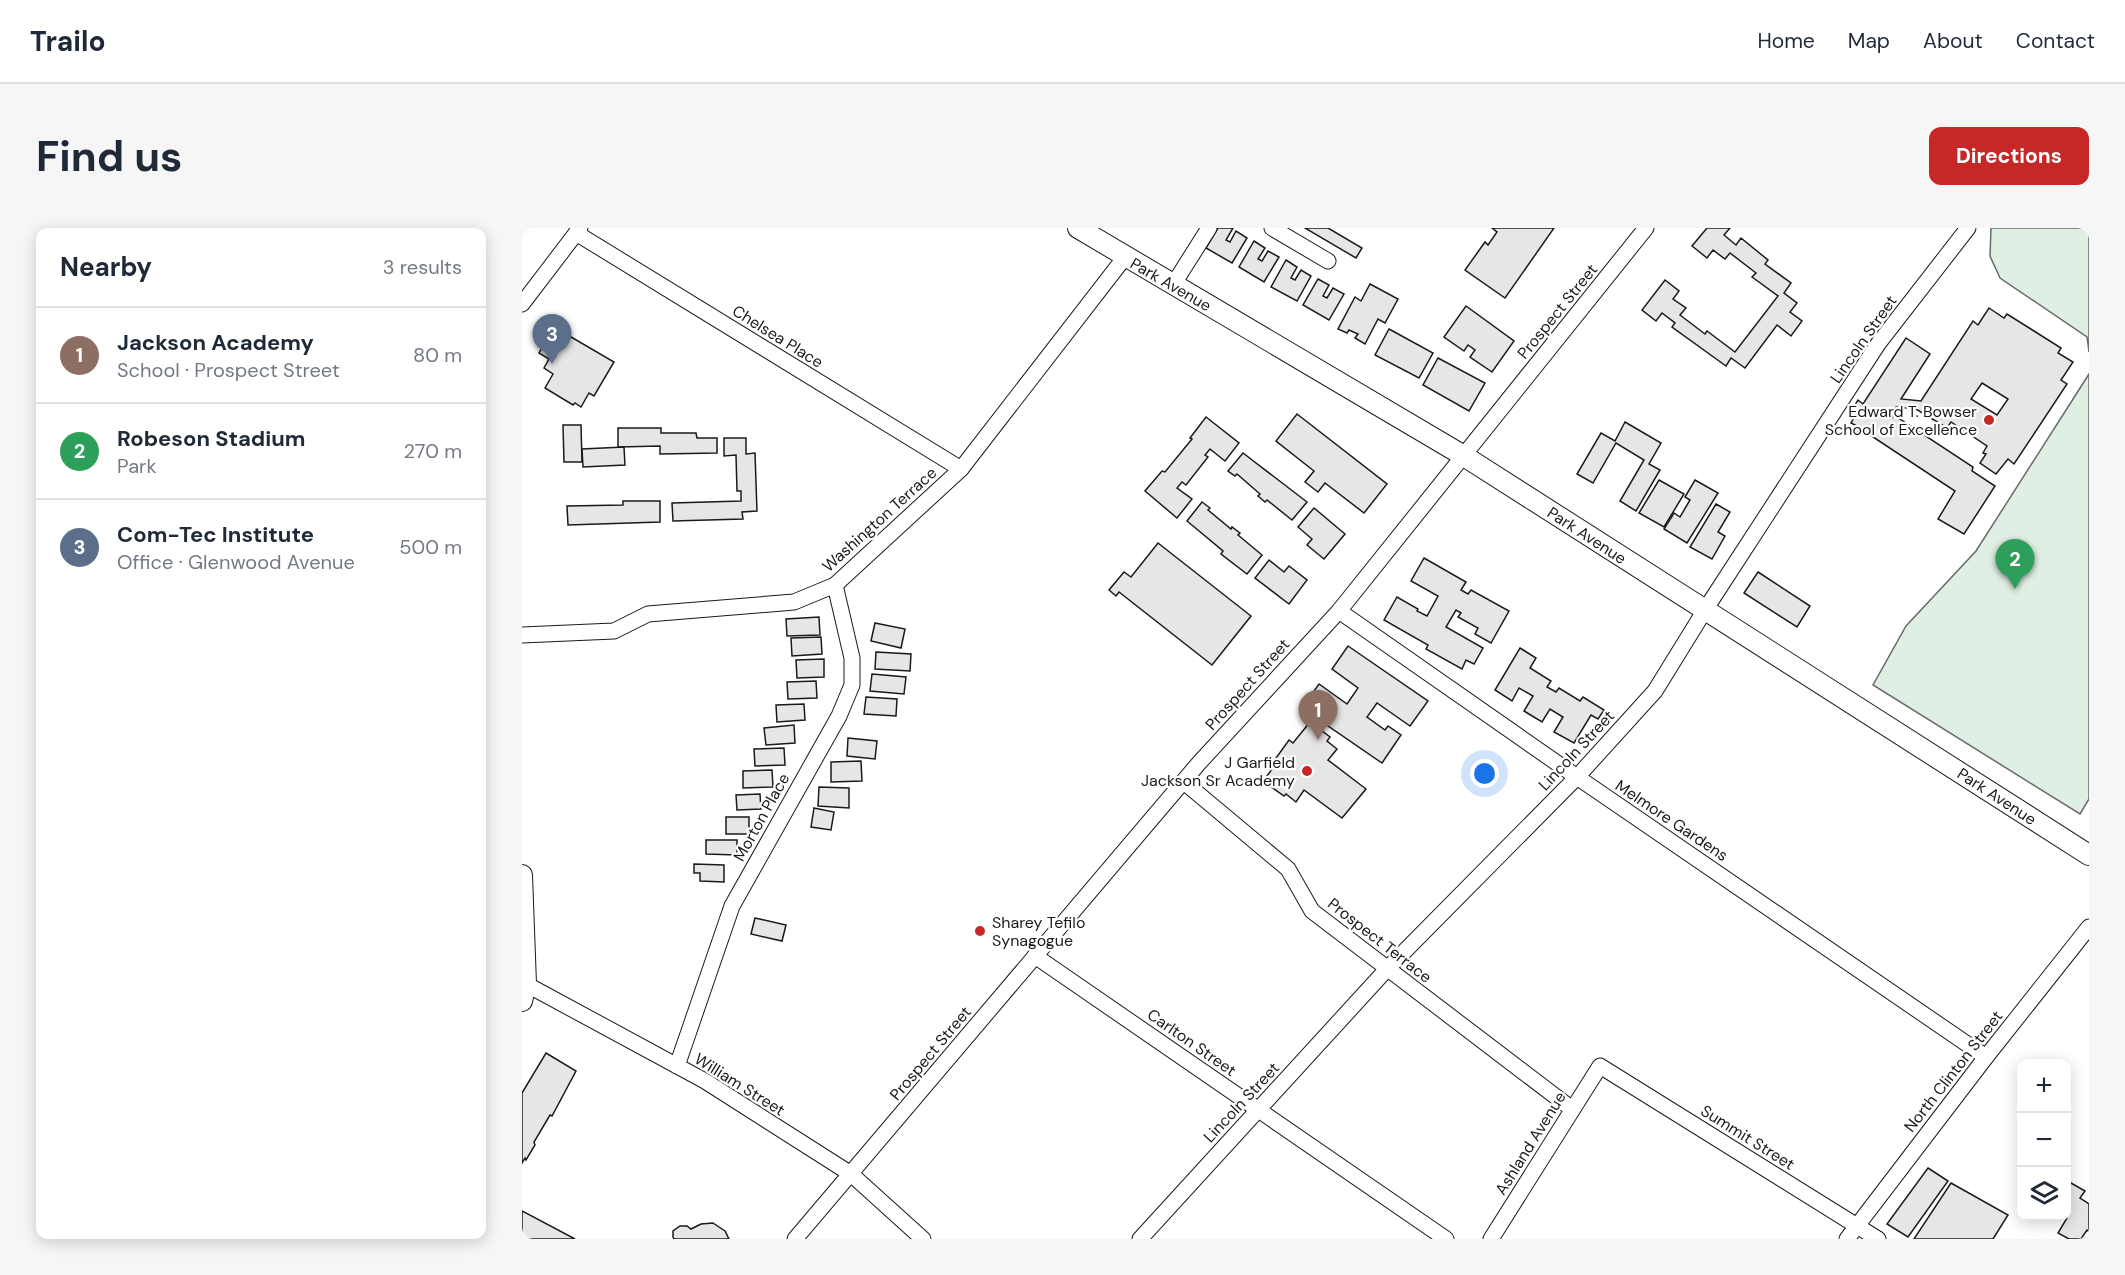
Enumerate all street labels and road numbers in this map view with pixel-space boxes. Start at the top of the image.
street label: Park Avenue [1126,253,1215,316]
street label: Prospect Street [1513,260,1602,363]
street label: Lincoln Street [1825,291,1901,387]
street label: Chelsea Place [728,300,827,373]
street label: Washington Terrace [818,462,941,576]
street label: Park Avenue [1543,502,1630,569]
street label: Prospect Street [1201,634,1294,735]
street label: Lincoln Street [1534,706,1619,795]
street label: Park Avenue [1953,763,2040,830]
street label: Morton Place [729,769,794,865]
street label: Melmore Gardens [1611,775,1732,866]
street label: Prospect Terrace [1323,893,1436,988]
street label: Prospect Street [885,1002,976,1105]
street label: Carlton Street [1143,1004,1240,1081]
street label: North Clinton Street [1899,1006,2007,1136]
street label: William Street [691,1048,789,1121]
street label: Lincoln Street [1199,1058,1284,1147]
street label: Ashland Avenue [1490,1088,1571,1199]
street label: Summit Street [1697,1100,1799,1175]

